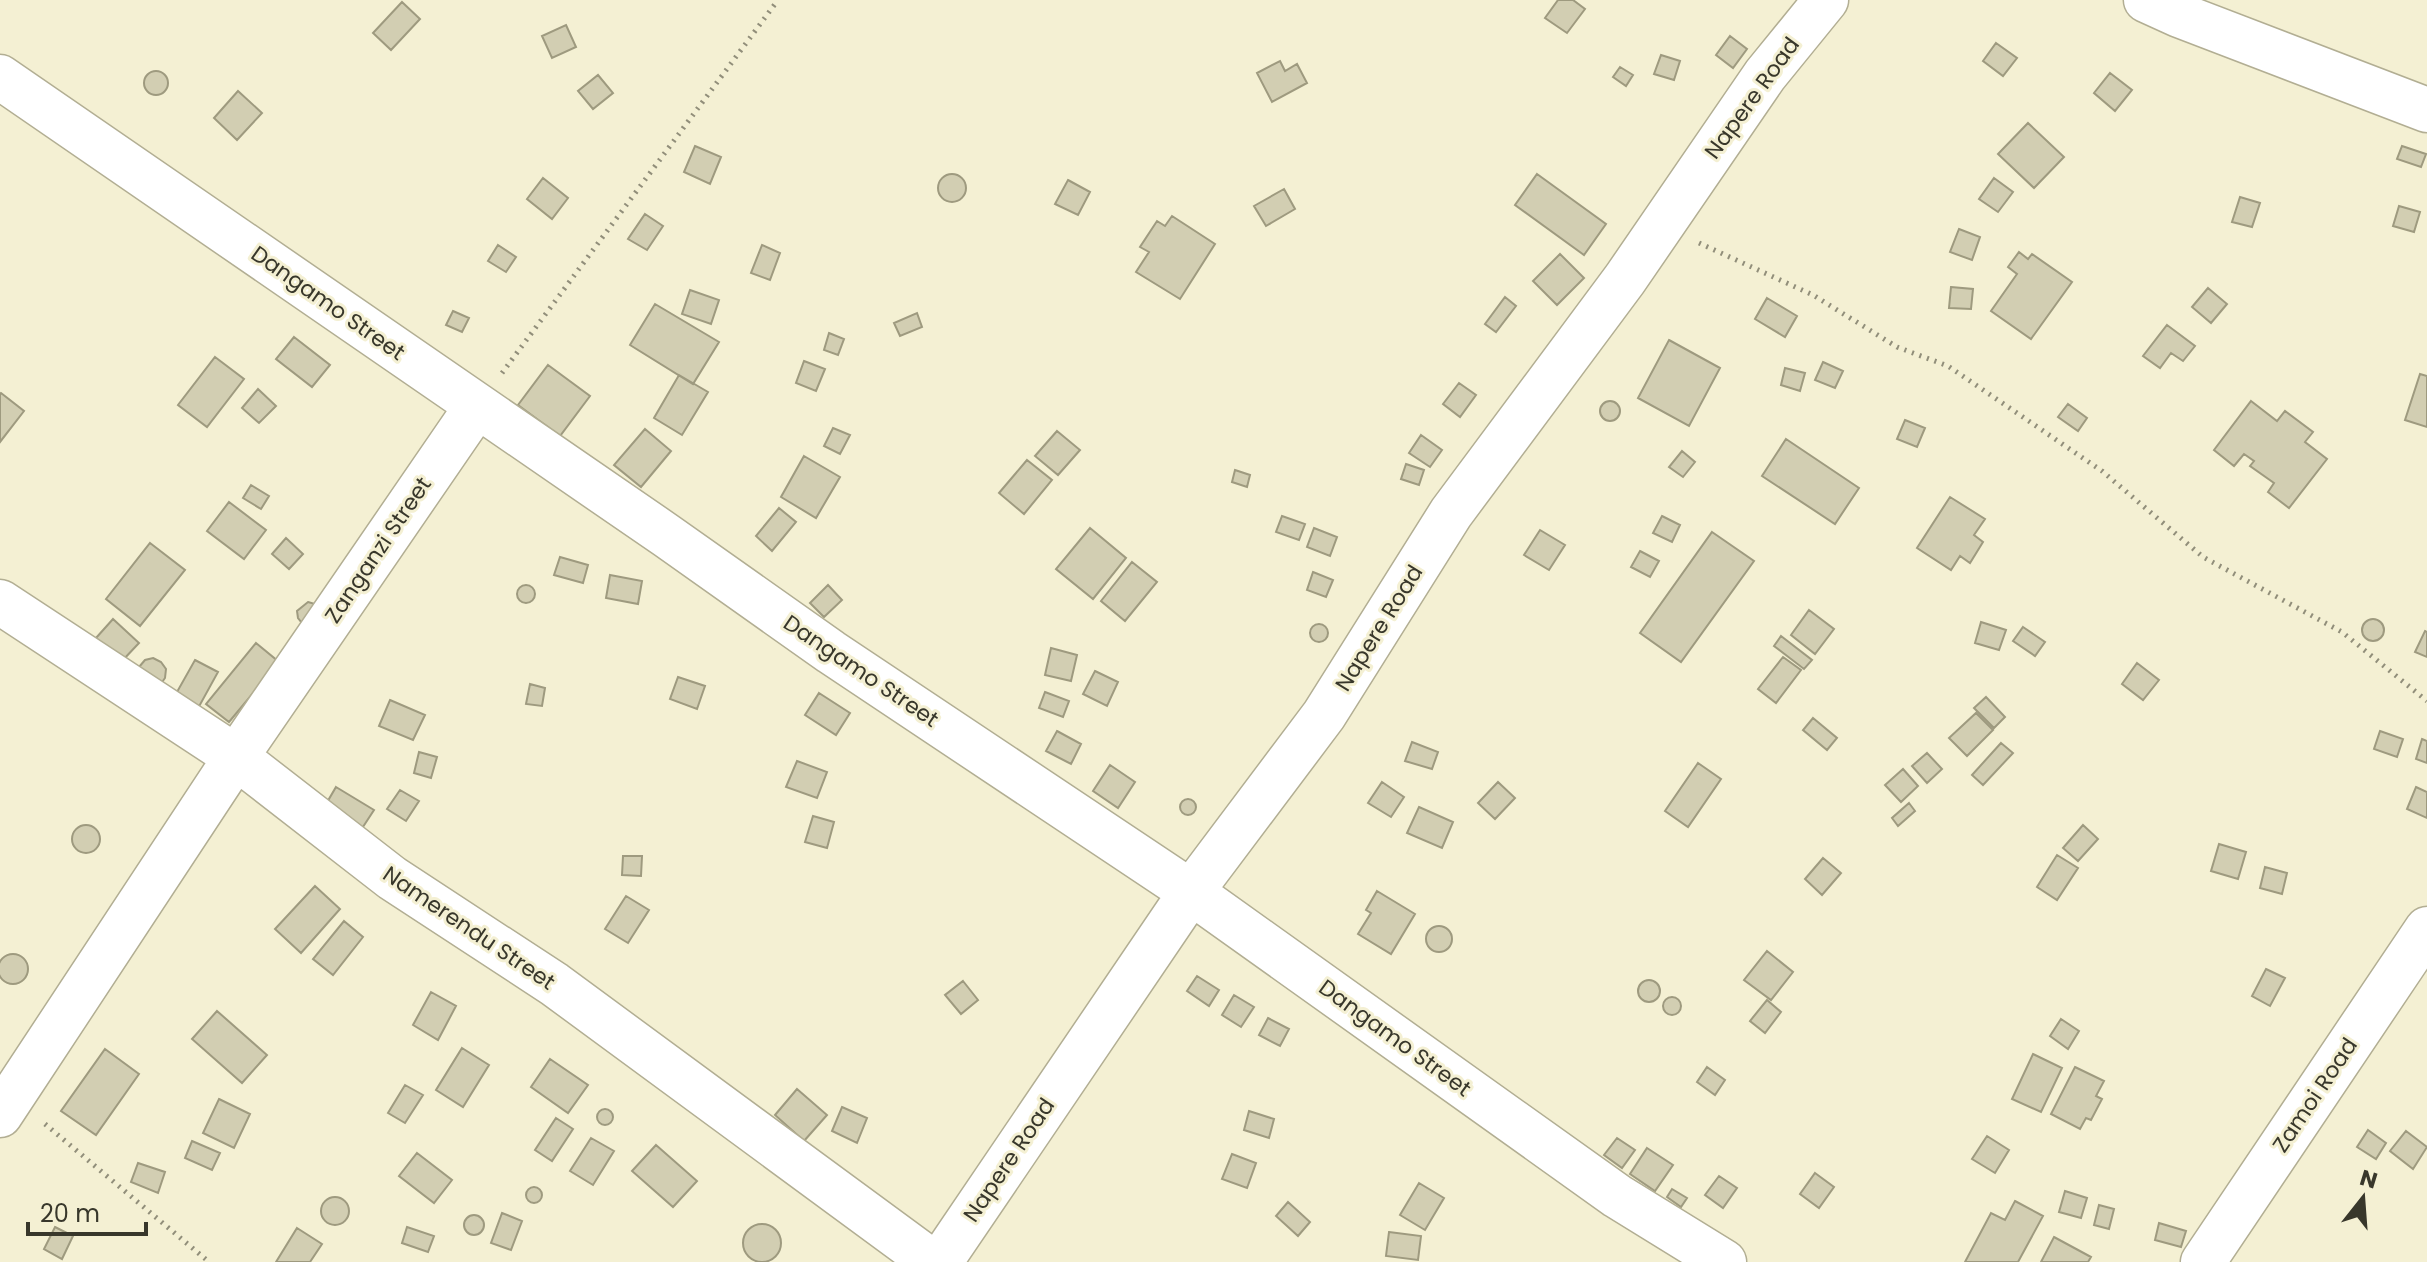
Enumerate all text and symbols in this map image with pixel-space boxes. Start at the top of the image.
street label: Napere Road [1697,31,1807,165]
street label: Dangamo Street [245,238,411,368]
street label: Zanganzi Street [318,471,438,629]
street label: Napere Road [1328,559,1430,697]
street label: Dangamo Street [777,607,945,735]
street label: Namerendu Street [377,859,561,997]
street label: Dangamo Street [1313,972,1477,1104]
street label: Zamoi Road [2265,1032,2365,1158]
street label: Napere Road [956,1092,1062,1228]
north arrow [2323,1158,2403,1238]
text: N [2356,1162,2381,1197]
scale bar [28,1186,146,1236]
text: 20 m [40,1197,100,1230]

